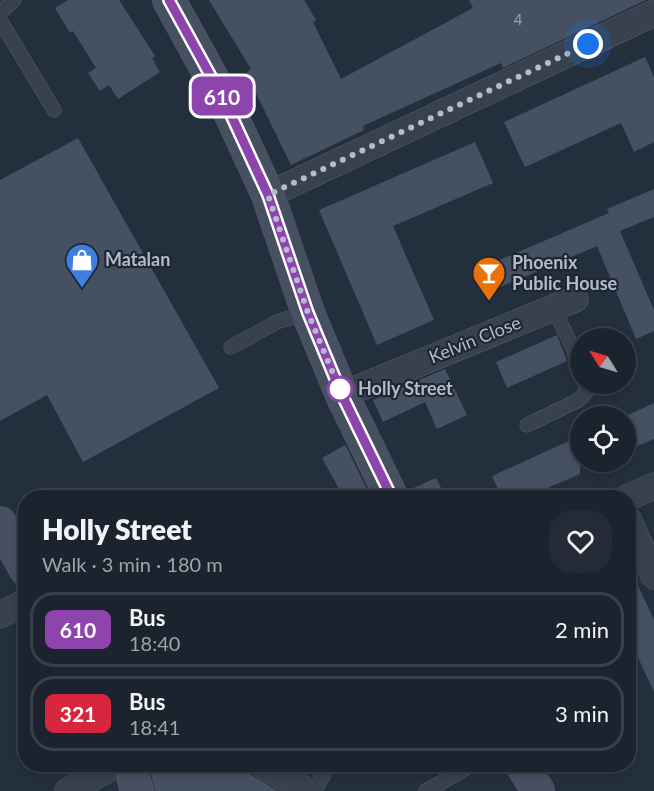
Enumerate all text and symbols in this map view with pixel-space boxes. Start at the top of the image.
house number: 4 [514,10,523,28]
your location [573,29,603,59]
line badge: 610 [188,76,256,116]
text: 610 [204,84,240,109]
shop icon: Matalan [64,242,100,289]
place label: Matalan [105,248,170,270]
place label: Phoenix Public House [512,251,618,294]
bar icon: Phoenix Public House [471,255,507,302]
street label: Kelvin Close [426,311,524,367]
north arrow [570,328,636,394]
map controls [570,328,636,472]
marker: Holly Street [327,376,353,402]
place label: Holly Street [358,377,453,399]
button: locate [570,406,636,472]
button: heart [549,510,612,573]
text: Holly Street [42,512,192,546]
text: Walk · 3 min · 180 m [42,552,223,576]
text: Bus [129,604,165,631]
text: 2 min [555,616,609,643]
text: 610 [60,617,96,642]
text: 18:40 [129,631,180,655]
text: Bus [129,688,165,715]
text: 3 min [555,700,609,727]
text: 321 [60,701,96,726]
text: 18:41 [129,715,180,739]

